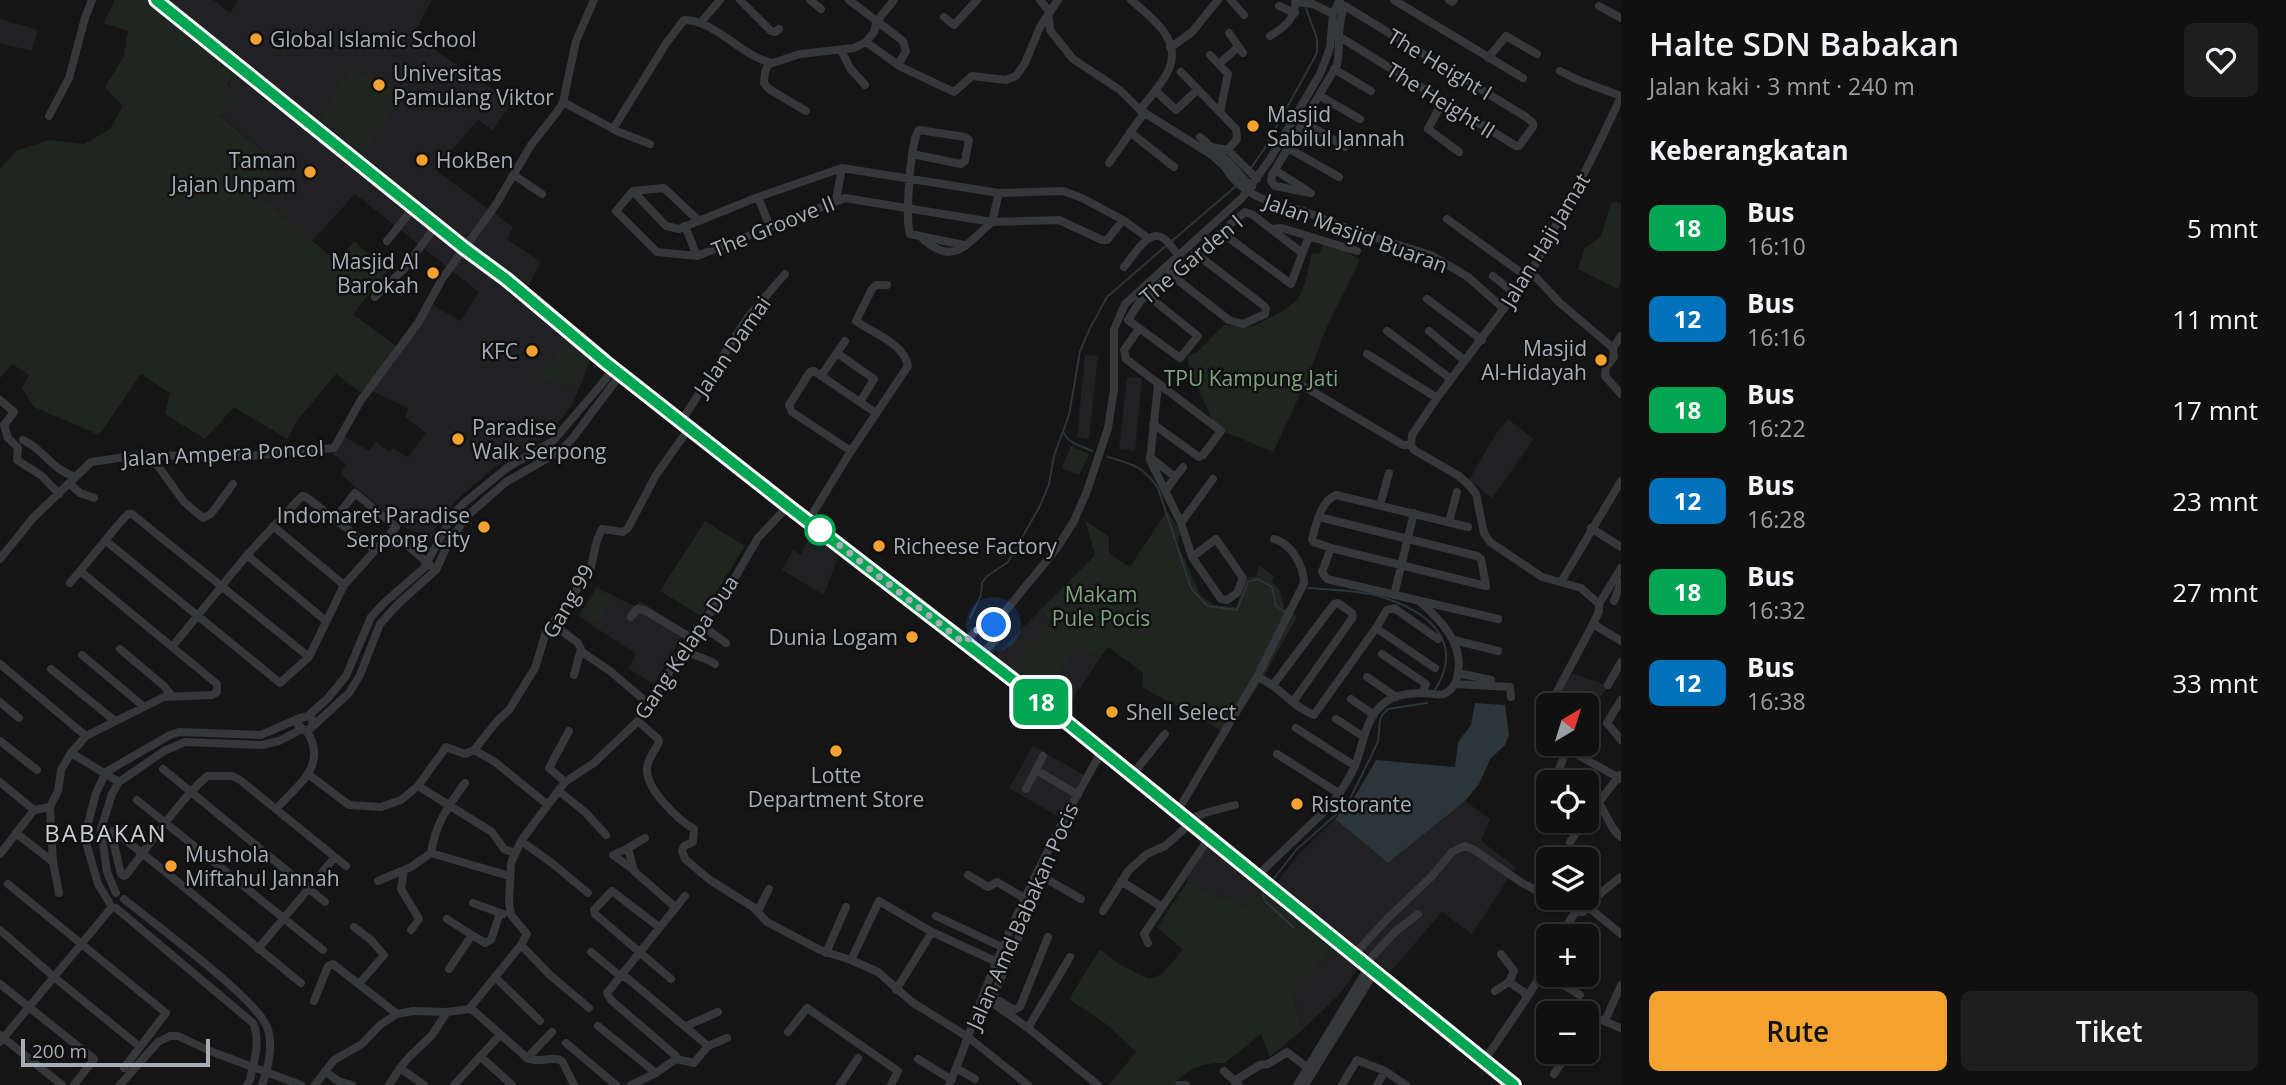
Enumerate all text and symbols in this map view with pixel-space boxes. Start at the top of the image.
text: Halte SDN Babakan [1649,21,1959,66]
street label: The Height I [1382,22,1498,106]
button: heart [2184,23,2258,97]
place label: Global Islamic School [270,25,477,53]
marker: Global Islamic School [248,31,264,47]
street label: The Height II [1381,55,1501,145]
place label: Universitas Pamulang Viktor [393,59,554,111]
text: Jalan kaki · 3 mnt · 240 m [1649,70,1915,102]
marker: Universitas Pamulang Viktor [371,77,387,93]
place label: Masjid Sabilul Jannah [1267,100,1405,152]
marker: Masjid Sabilul Jannah [1245,118,1261,134]
text: Keberangkatan [1649,132,1849,168]
place label: Taman Jajan Unpam [169,146,296,198]
place label: HokBen [436,146,513,174]
marker: HokBen [414,152,430,168]
marker: Taman Jajan Unpam [302,164,318,180]
street label: Jalan Haji Jamat [1493,168,1596,314]
street label: Jalan Masjid Buaran [1258,186,1452,279]
street label: The Groove II [707,189,839,263]
text: Bus [1747,194,1794,230]
street label: The Garden I [1134,208,1248,310]
text: 5 mnt [2187,210,2258,246]
text: 18 [1674,211,1701,244]
text: 16:10 [1747,230,1806,262]
place label: Masjid Al Barokah [331,247,419,299]
marker: Masjid Al Barokah [425,265,441,281]
text: Bus [1747,285,1794,321]
street label: Jalan Damai [686,290,777,403]
text: 11 mnt [2172,301,2258,337]
text: 12 [1674,302,1701,335]
text: 16:16 [1747,321,1806,353]
place label: Masjid Al-Hidayah [1481,334,1587,386]
place label: KFC [481,337,518,365]
marker: KFC [524,343,540,359]
marker: Masjid Al-Hidayah [1593,352,1609,368]
park label: TPU Kampung Jati [1164,364,1338,392]
text: Bus [1747,376,1794,412]
text: 17 mnt [2172,392,2258,428]
text: 18 [1674,393,1701,426]
text: 16:22 [1747,412,1806,444]
place label: Paradise Walk Serpong [472,413,607,465]
marker: Paradise Walk Serpong [450,431,466,447]
street label: Jalan Ampera Poncol [119,434,325,472]
text: Bus [1747,467,1794,503]
text: 23 mnt [2172,483,2258,519]
text: 12 [1674,484,1701,517]
place label: Indomaret Paradise Serpong City [277,501,470,553]
text: 16:28 [1747,503,1806,535]
unlabelled marker [805,515,835,545]
marker: Indomaret Paradise Serpong City [476,519,492,535]
place label: Richeese Factory [893,532,1057,560]
marker: Richeese Factory [871,538,887,554]
text: Bus [1747,558,1794,594]
street label: Gang 99 [536,559,600,643]
street label: Gang Kelapa Dua [627,570,745,724]
text: 27 mnt [2172,574,2258,610]
text: 18 [1674,575,1701,608]
park label: Makam Pule Pocis [1052,580,1150,632]
text: 16:32 [1747,594,1806,626]
your location [976,607,1011,642]
place label: Dunia Logam [768,623,898,651]
marker: Dunia Logam [904,629,920,645]
text: Bus [1747,649,1794,685]
text: 33 mnt [2172,665,2258,701]
text: 12 [1674,666,1701,699]
line badge: 18 [1010,679,1072,725]
text: 18 [1027,685,1055,718]
text: 16:38 [1747,685,1806,717]
north arrow [1536,693,1600,756]
map controls [1536,693,1599,1064]
place label: Shell Select [1126,698,1236,726]
marker: Shell Select [1104,704,1120,720]
marker: Lotte Department Store [828,743,844,759]
place label: Lotte Department Store [748,761,924,813]
button: locate [1536,770,1599,833]
place label: Ristorante [1311,790,1412,818]
marker: Ristorante [1289,796,1305,812]
street label: Jalan Amd Babakan Pocis [959,798,1085,1035]
district label: BABAKAN [44,816,168,849]
place label: Mushola Miftahul Jannah [185,840,340,892]
button: layers [1536,847,1599,910]
marker: Mushola Miftahul Jannah [163,858,179,874]
button: + [1536,924,1599,987]
button: Rute [1649,991,1947,1071]
button: Tiket [1961,991,2258,1071]
button: − [1536,1001,1599,1064]
scale bar [21,1036,210,1068]
text: 200 m [32,1038,87,1064]

